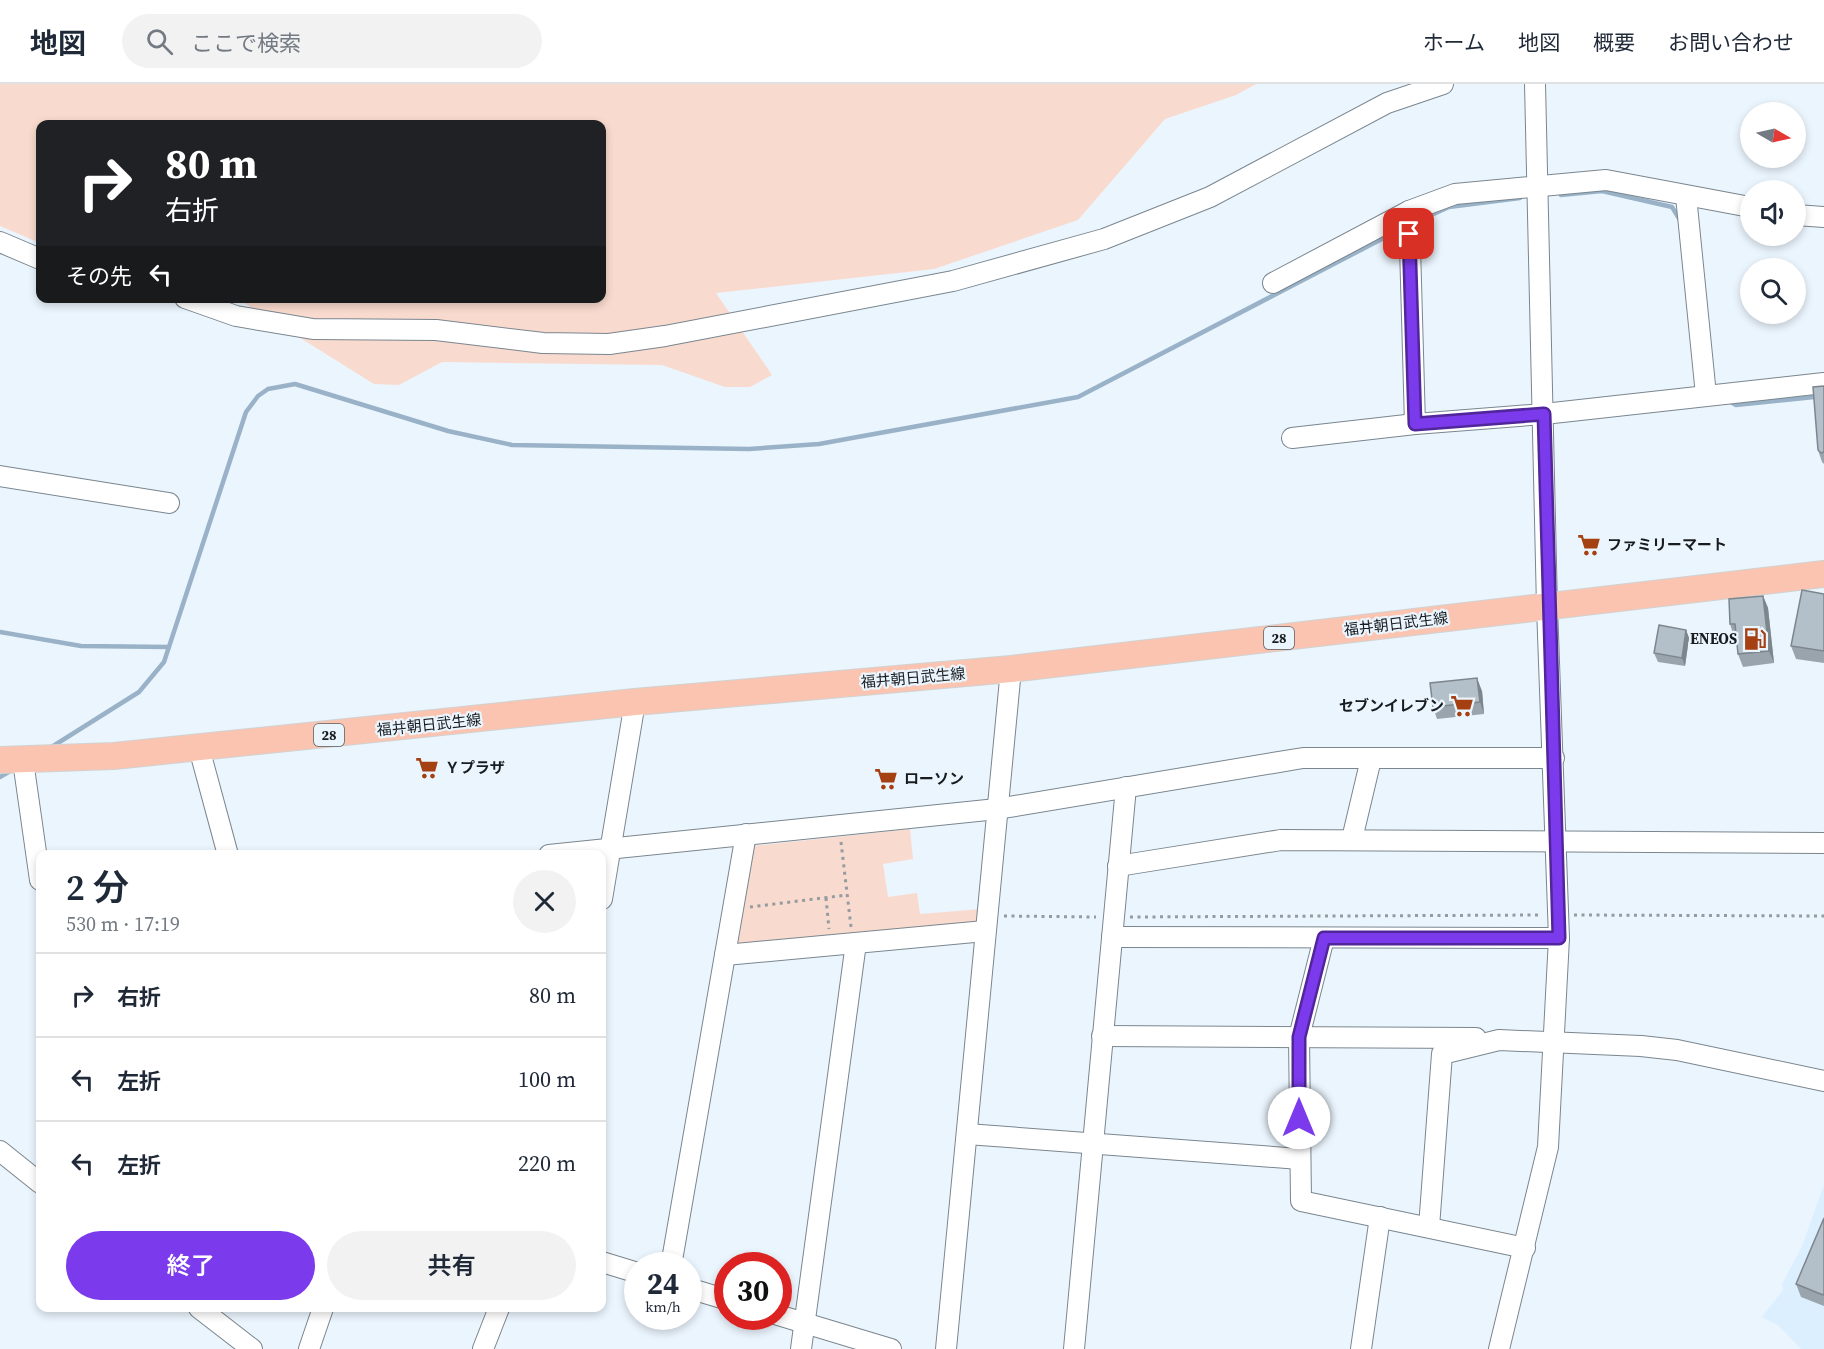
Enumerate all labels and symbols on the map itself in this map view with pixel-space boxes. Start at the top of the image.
north arrow [1740,102,1806,168]
pin [1383,208,1434,259]
supermarket icon: ファミリーマート [1576,532,1602,558]
place label: ファミリーマート [1607,534,1727,555]
street label: 福井朝日武生線 [1343,607,1449,640]
fuel station icon: ENEOS [1742,626,1768,652]
road number: 28 [1264,627,1294,649]
place label: ENEOS [1690,628,1737,649]
street label: 福井朝日武生線 [860,662,966,693]
supermarket icon: セブンイレブン [1449,693,1475,719]
place label: セブンイレブン [1339,695,1444,716]
street label: 福井朝日武生線 [376,709,482,740]
road number: 28 [314,724,344,746]
supermarket icon: Ｙプラザ [414,755,440,781]
place label: Ｙプラザ [445,757,505,778]
supermarket icon: ローソン [873,766,899,792]
place label: ローソン [904,768,964,789]
position arrow [1267,1086,1331,1150]
speed limit sign: 30 [714,1252,792,1330]

